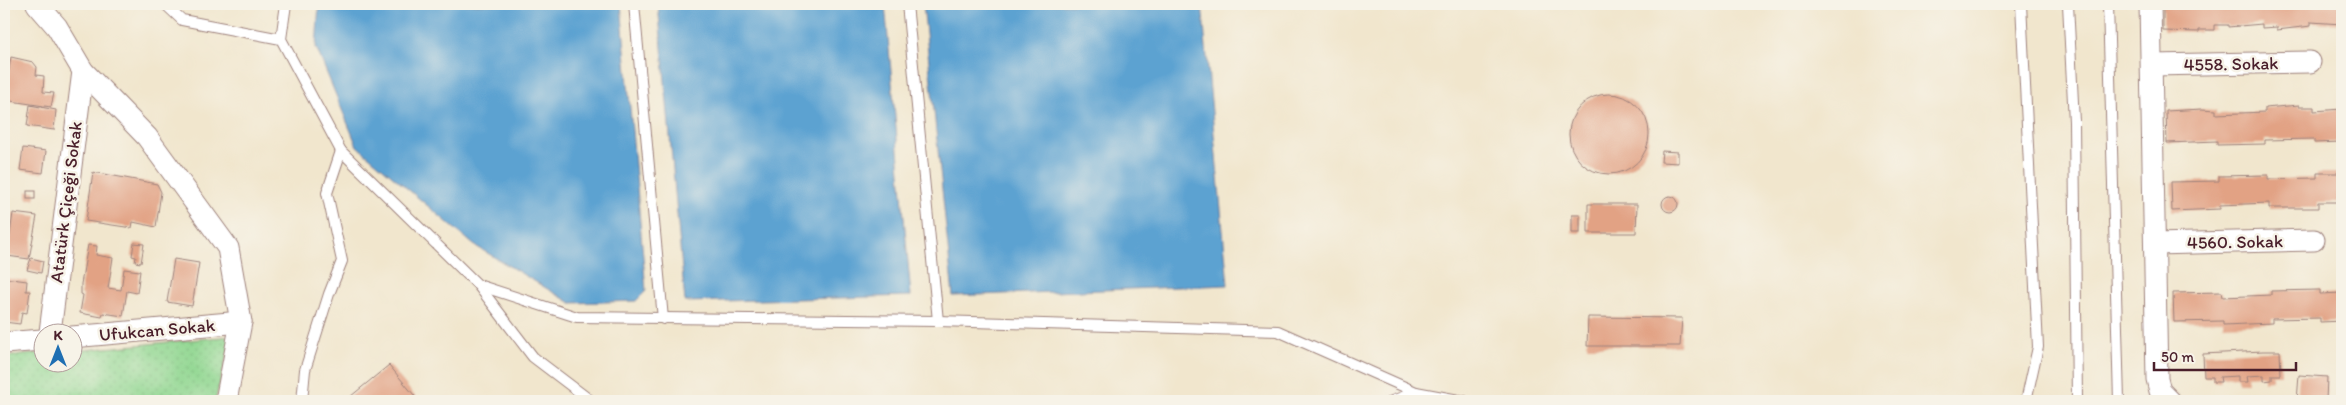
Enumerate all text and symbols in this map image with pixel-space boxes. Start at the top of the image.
street label: 4558. Sokak [2183,52,2279,76]
street label: Atatürk Çiçeği Sokak [45,120,87,284]
street label: 4560. Sokak [2187,230,2283,254]
street label: Ufukcan Sokak [98,314,217,346]
north arrow [32,322,82,372]
text: K [54,327,64,344]
scale bar [2154,340,2296,372]
text: 50 m [2161,348,2194,366]

